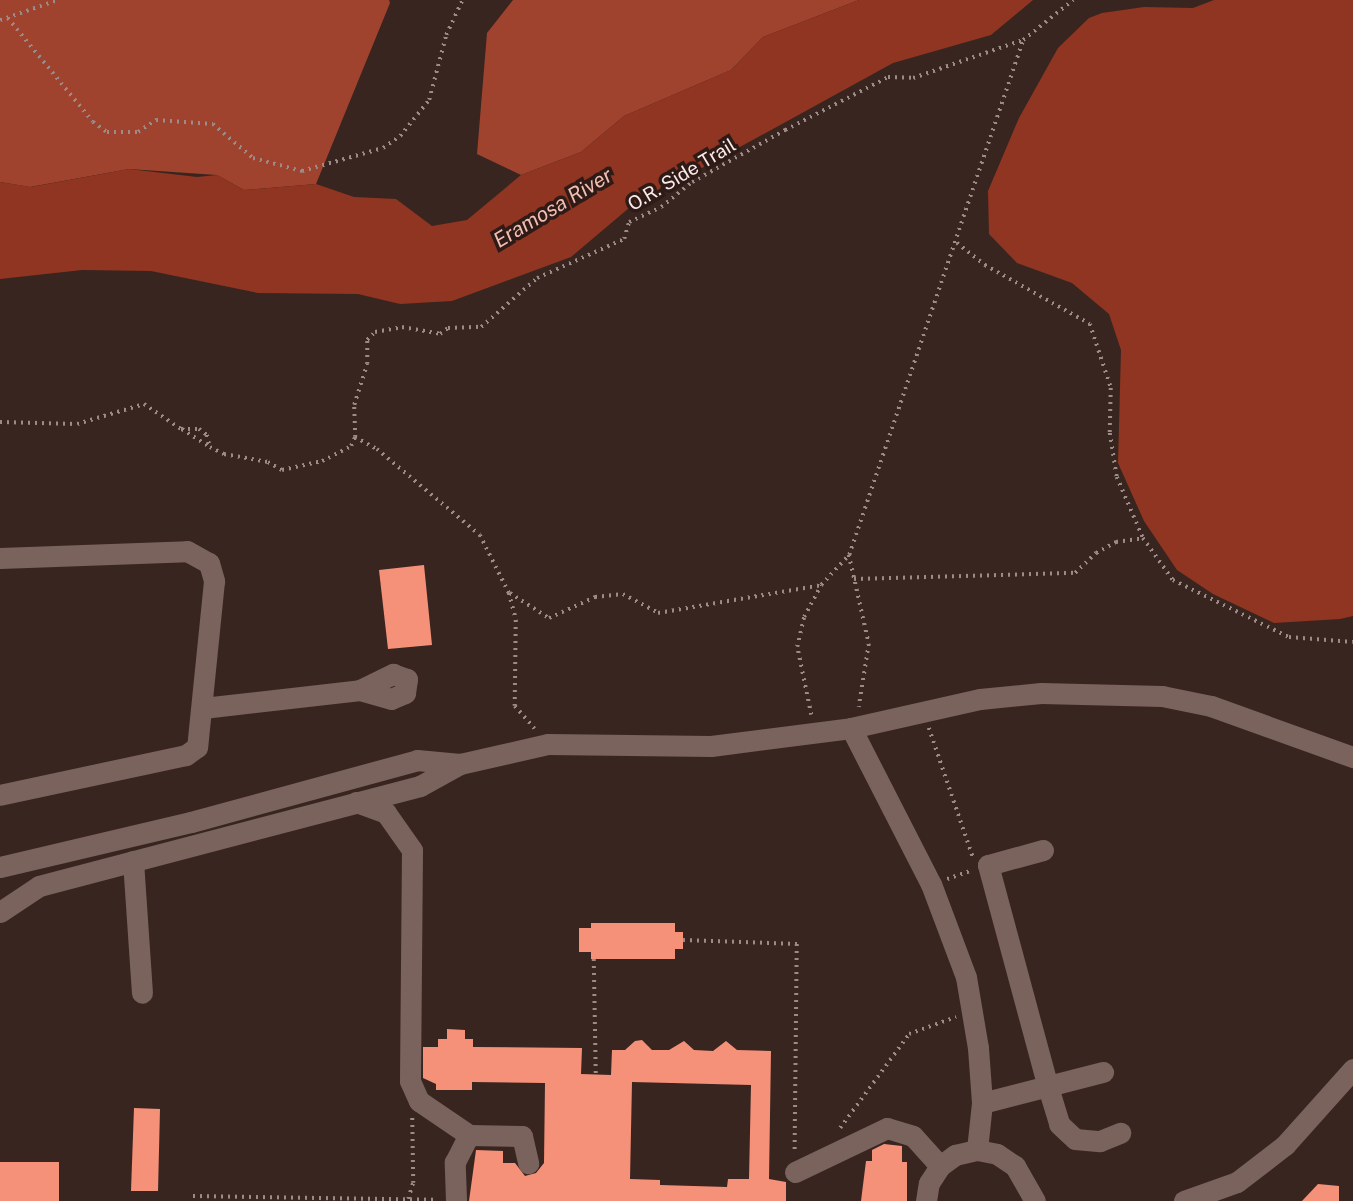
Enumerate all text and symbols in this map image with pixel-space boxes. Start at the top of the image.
street label: O.R. Side Trail [624,134,740,216]
water label: Eramosa River [489,163,617,253]

